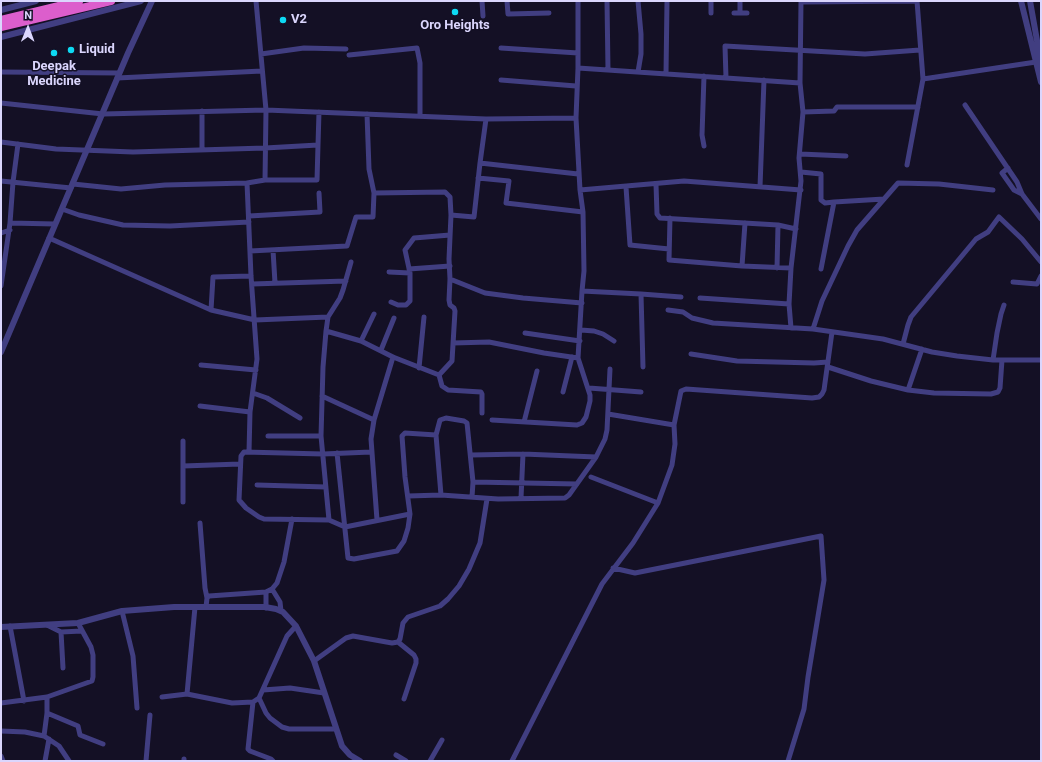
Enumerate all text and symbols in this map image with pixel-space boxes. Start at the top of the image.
marker: Oro Heights [450,7,460,17]
north arrow [8,8,48,48]
text: N [24,9,32,22]
place label: V2 [291,12,307,28]
marker: V2 [278,15,288,25]
place label: Oro Heights [420,18,490,34]
place label: Liquid [79,42,115,58]
marker: Liquid [66,45,76,55]
marker: Deepak Medicine [49,48,59,58]
place label: Deepak Medicine [27,59,81,90]

